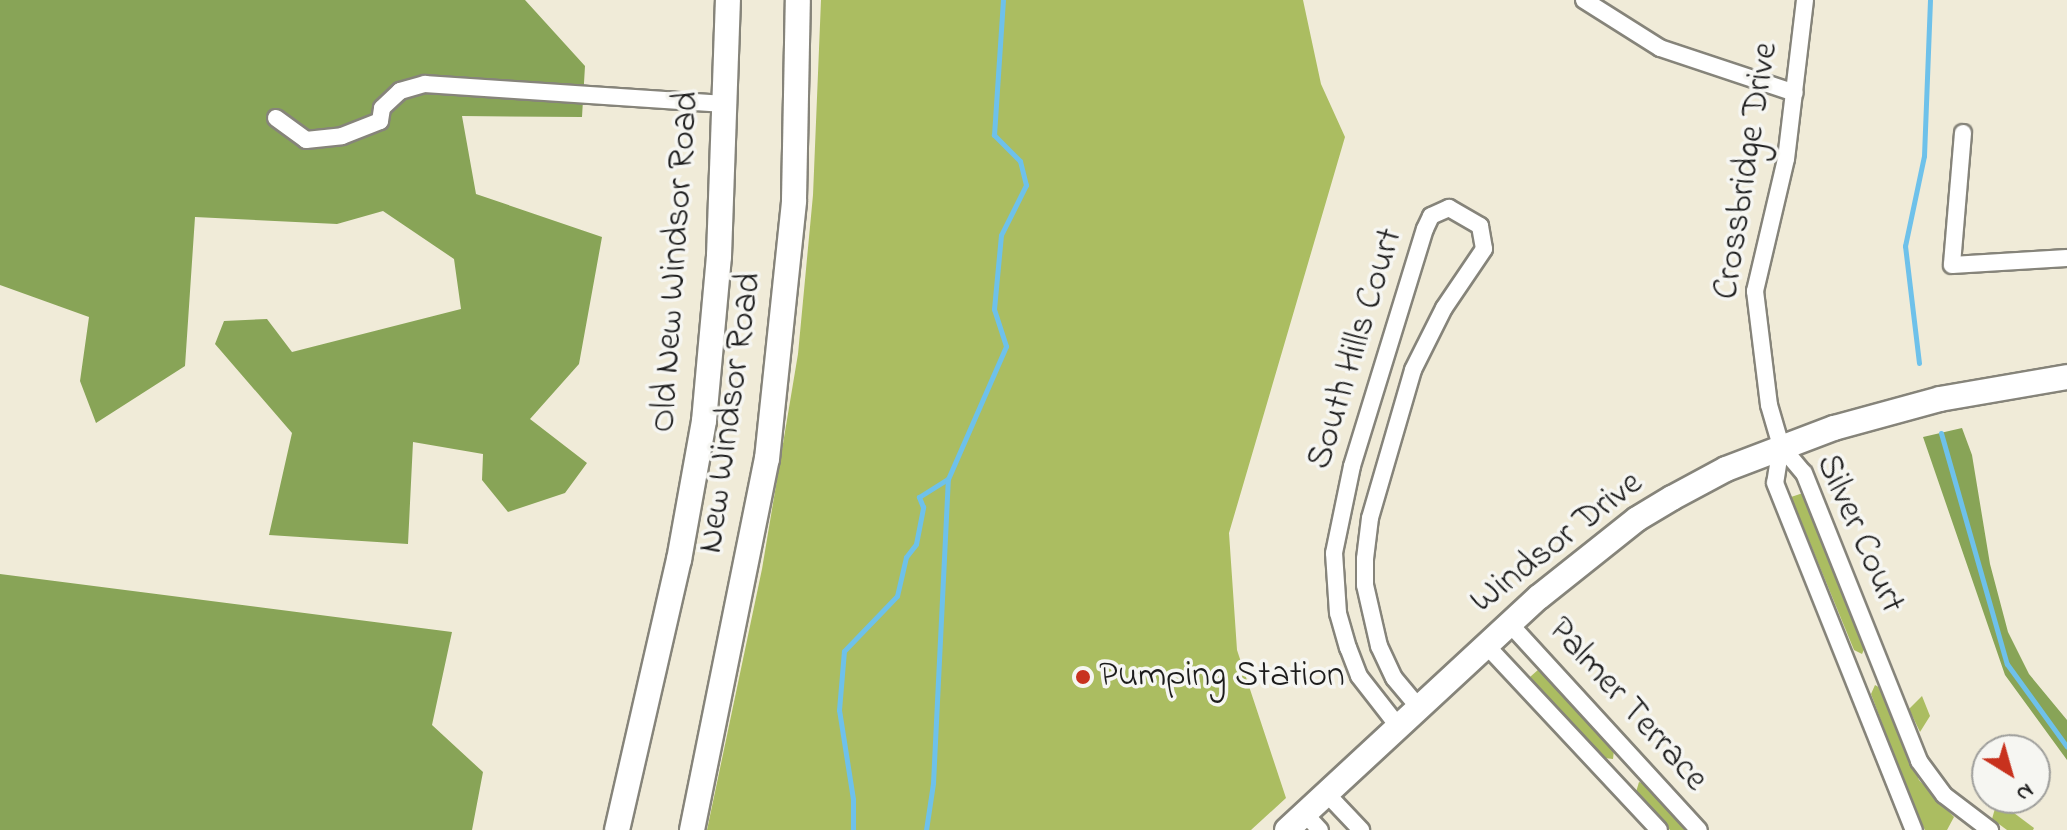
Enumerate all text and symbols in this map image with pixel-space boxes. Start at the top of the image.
street label: Crossbridge Drive [1705,39,1789,303]
street label: Old New Windsor Road [643,90,709,434]
street label: South Hills Court [1299,223,1413,475]
street label: New Windsor Road [690,270,772,556]
street label: Silver Court [1805,448,1913,620]
street label: Windsor Drive [1462,462,1652,624]
street label: Palmer Terrace [1538,609,1716,801]
place label: Pumping Station [1099,655,1345,699]
marker: Pumping Station [1074,668,1092,686]
north arrow [1971,734,2051,814]
text: N [2009,774,2040,809]

